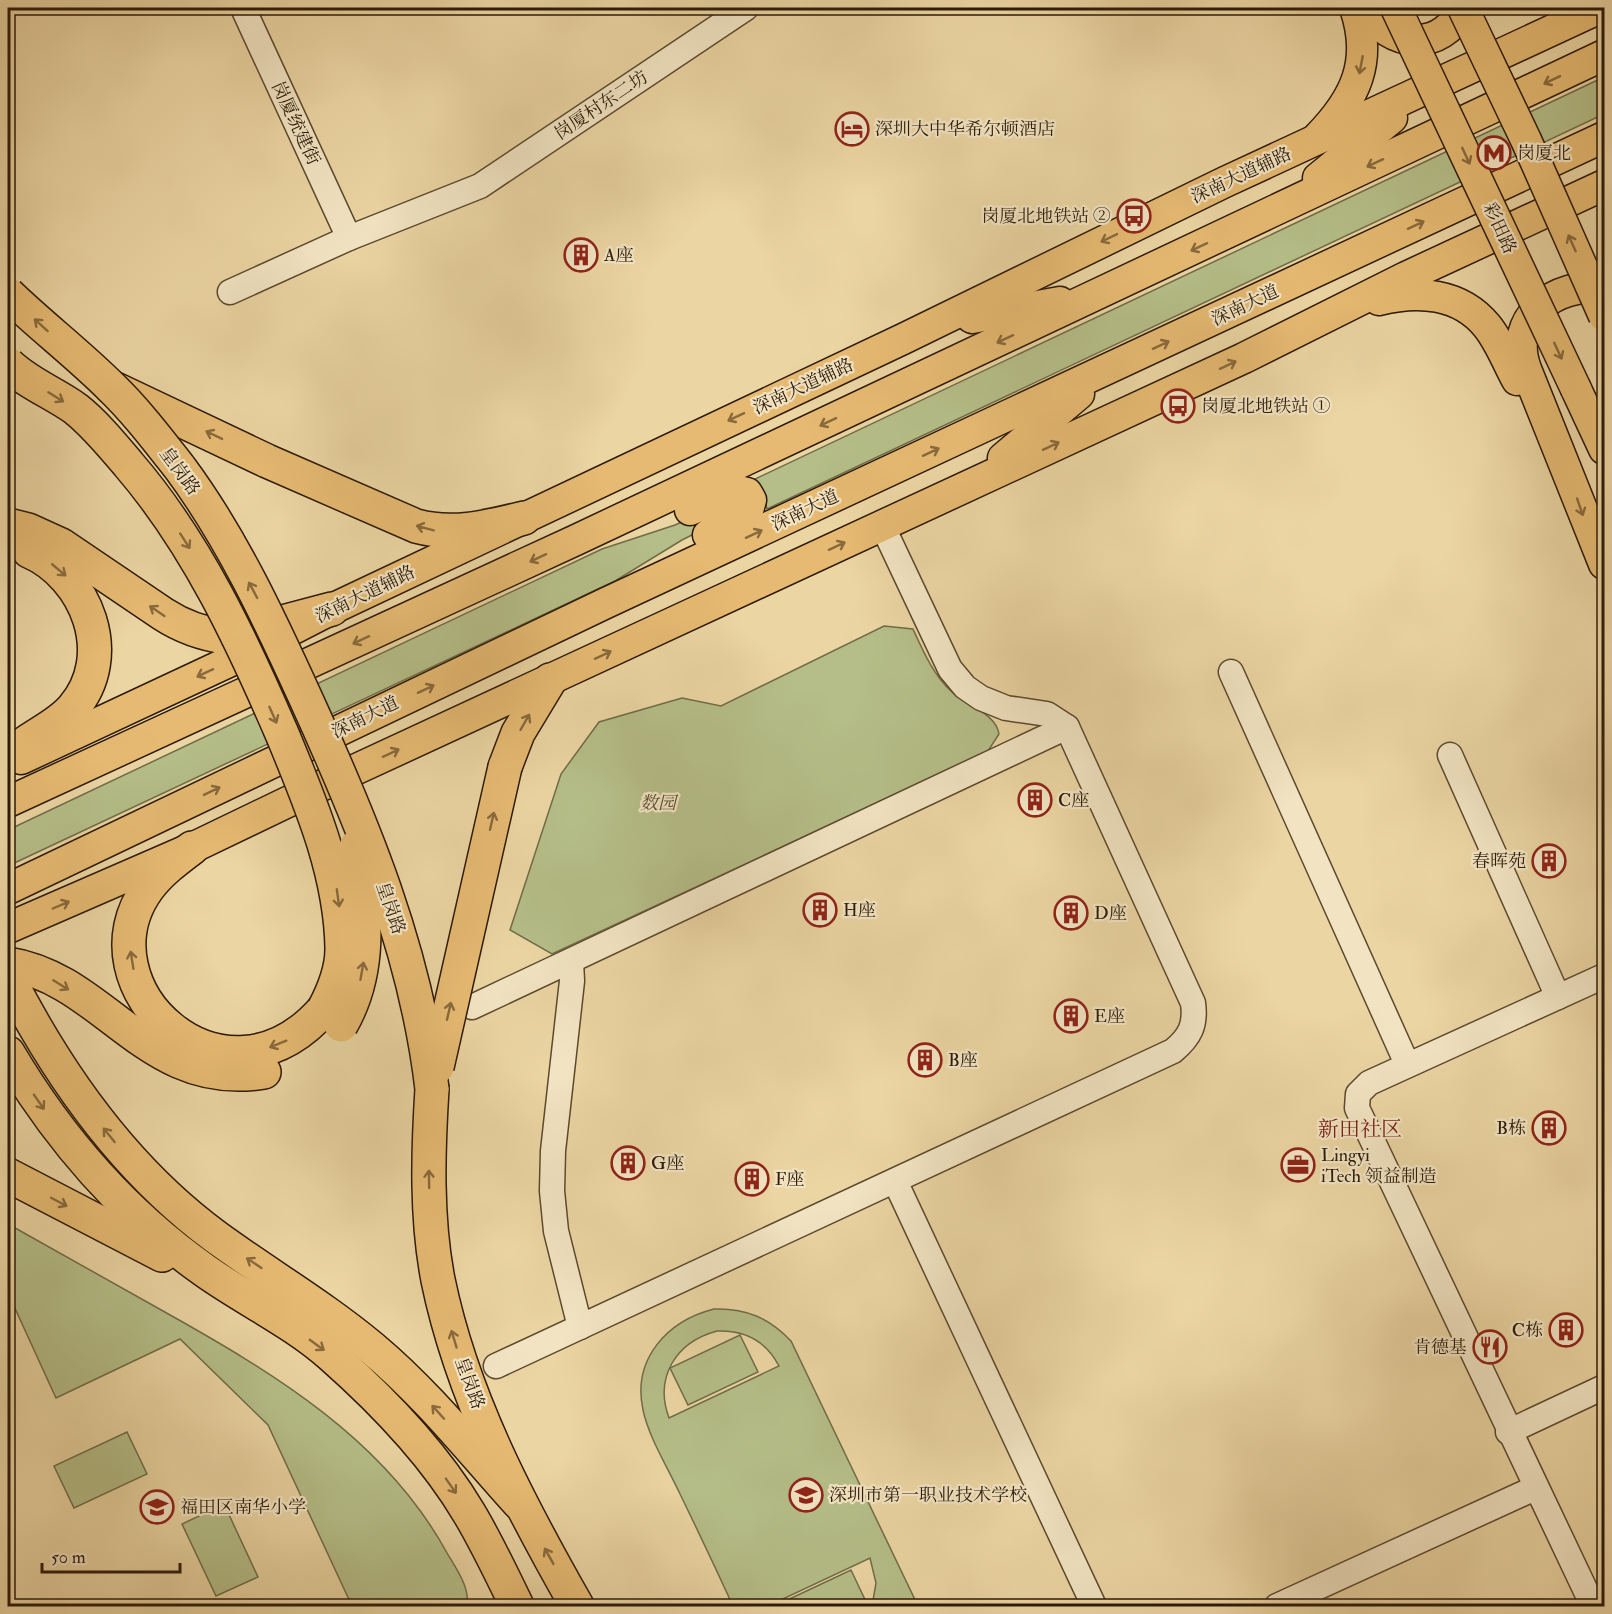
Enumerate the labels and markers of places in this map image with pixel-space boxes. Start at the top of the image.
hotel icon: 深圳大中华希尔顿酒店 [834,111,870,147]
place label: 深圳大中华希尔顿酒店 [875,118,1055,141]
metro station icon: 岗厦北 [1476,135,1512,171]
place label: 岗厦北 [1517,142,1571,165]
bus stop icon: 岗厦北地铁站 ② [1116,198,1152,234]
place label: 岗厦北地铁站 ② [981,205,1111,228]
building icon: A座 [563,237,599,273]
place label: A座 [603,244,633,267]
bus stop icon: 岗厦北地铁站 ① [1160,388,1196,424]
place label: 岗厦北地铁站 ① [1201,395,1331,418]
building icon: C座 [1017,782,1053,818]
place label: C座 [1058,789,1089,812]
building icon: 春晖苑 [1531,843,1567,879]
place label: 春晖苑 [1472,850,1526,873]
building icon: H座 [802,892,838,928]
building icon: D座 [1053,895,1089,931]
place label: H座 [843,899,876,922]
place label: D座 [1094,902,1127,925]
building icon: E座 [1053,998,1089,1034]
place label: E座 [1094,1005,1125,1028]
building icon: B座 [907,1042,943,1078]
place label: B座 [948,1049,978,1072]
building icon: B栋 [1531,1110,1567,1146]
place label: B栋 [1496,1117,1526,1140]
place label: Lingyi iTech 领益制造 [1321,1144,1437,1188]
building icon: G座 [610,1145,646,1181]
office icon: Lingyi iTech 领益制造 [1280,1147,1316,1183]
place label: G座 [651,1152,684,1175]
building icon: F座 [734,1161,770,1197]
place label: F座 [775,1168,804,1191]
building icon: C栋 [1548,1312,1584,1348]
place label: C栋 [1512,1319,1543,1342]
restaurant icon: 肯德基 [1472,1329,1508,1365]
place label: 肯德基 [1413,1336,1467,1359]
school or university icon: 深圳市第一职业技术学校 [788,1477,824,1513]
place label: 深圳市第一职业技术学校 [829,1484,1027,1507]
school or university icon: 福田区南华小学 [139,1489,175,1525]
place label: 福田区南华小学 [180,1496,306,1519]

